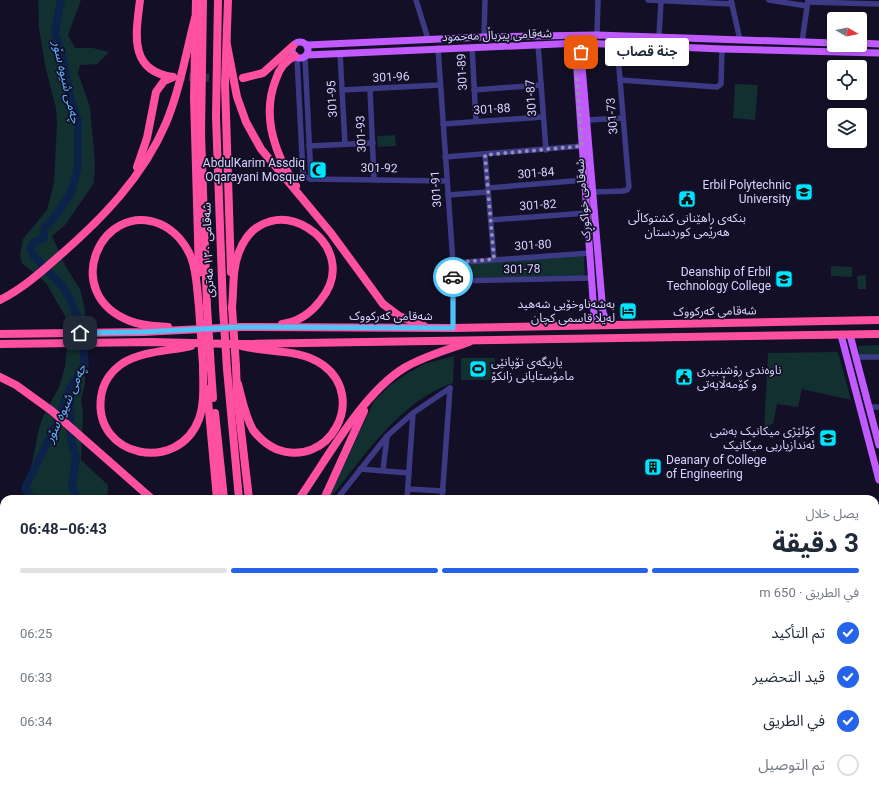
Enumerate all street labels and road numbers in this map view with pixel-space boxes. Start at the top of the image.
street label: شەقامی پیرباڵ مەحمود [442,24,552,45]
street label: 301-89 [454,53,470,91]
street label: 301-96 [372,69,410,85]
street label: 301-87 [523,79,539,117]
street label: 301-95 [324,80,340,118]
street label: 301-73 [603,97,621,135]
street label: 301-88 [473,101,511,117]
street label: 301-93 [353,115,369,153]
street label: شەقامی خواکوڕک [572,158,597,242]
street label: 301-92 [360,161,398,175]
street label: 301-84 [517,164,555,182]
street label: 301-91 [428,170,444,208]
street label: 301-82 [519,197,557,213]
street label: شەقامی ١٢٠ مەتری [199,202,217,298]
street label: 301-80 [514,237,552,253]
street label: 301-78 [503,262,541,276]
street label: شەقامی کەرکووک [673,303,757,319]
street label: شەقامی کەرکووک [349,309,433,323]

